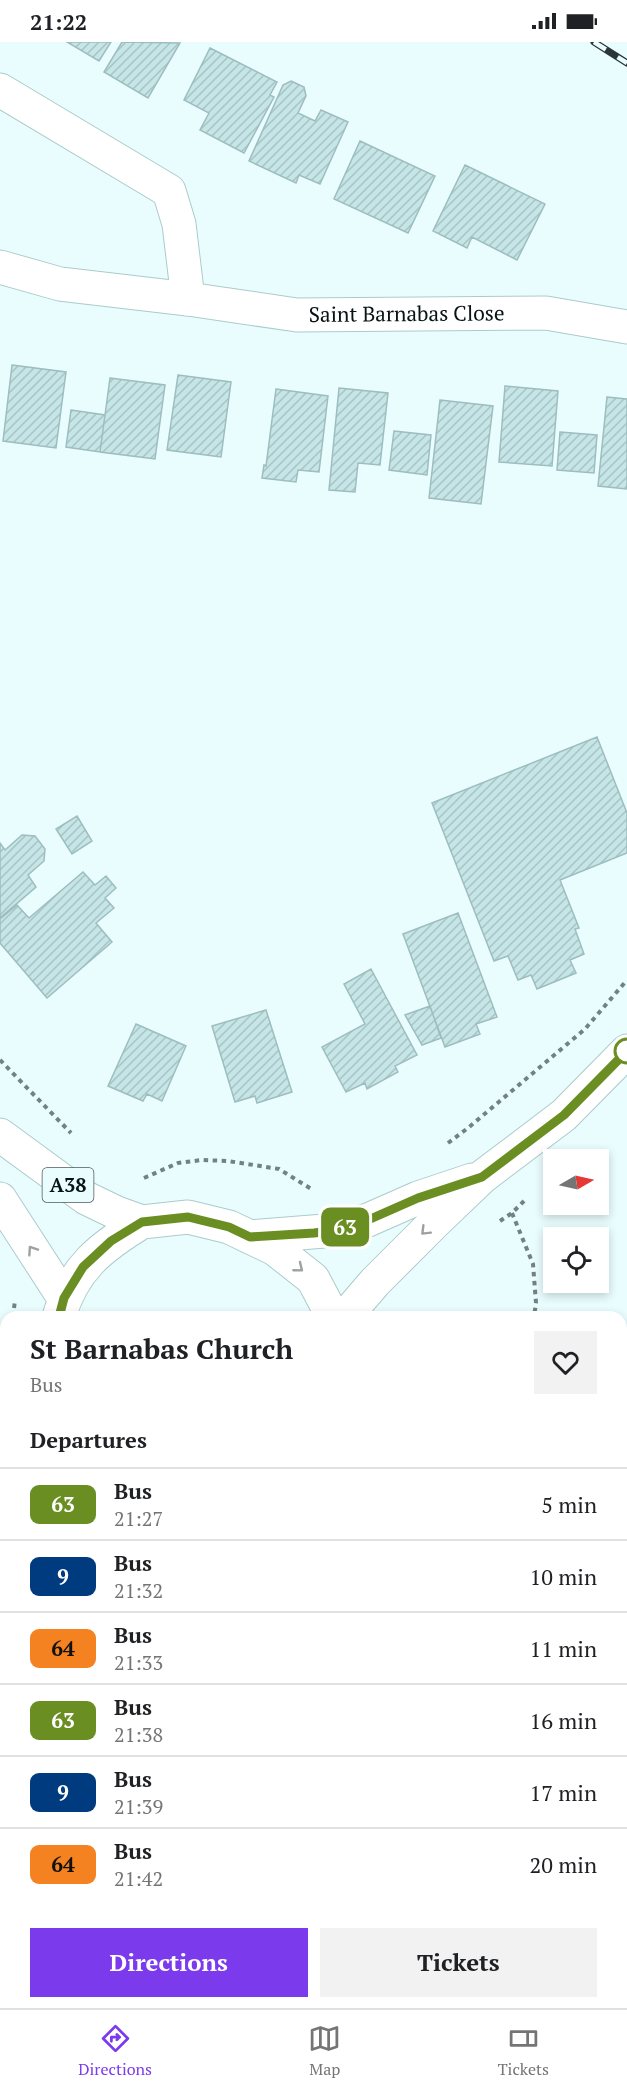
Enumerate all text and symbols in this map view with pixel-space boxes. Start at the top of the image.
text: 21:22 [30,7,87,36]
street label: Saint Barnabas Close [309,298,505,328]
unlabelled marker [614,1038,627,1064]
north arrow [543,1149,609,1215]
map controls [543,1149,609,1293]
road number: A38 [42,1168,94,1202]
line badge: 63 [318,1208,372,1246]
text: 63 [333,1213,357,1241]
one-way arrow [421,1224,432,1235]
button: locate [543,1227,609,1293]
one-way arrow [28,1245,39,1256]
one-way arrow [292,1261,303,1272]
text: St Barnabas Church [30,1330,293,1367]
button: heart [534,1331,597,1394]
text: Bus [30,1371,62,1398]
text: Departures [30,1425,147,1454]
text: Bus [114,1476,152,1505]
text: 63 [51,1490,75,1518]
text: 5 min [541,1490,597,1519]
text: 21:27 [114,1505,163,1532]
text: Bus [114,1548,152,1577]
text: 9 [57,1562,69,1590]
text: 10 min [530,1562,597,1591]
text: 21:32 [114,1577,163,1604]
text: Bus [114,1620,152,1649]
text: 64 [51,1634,75,1662]
text: 11 min [530,1634,597,1663]
text: 21:33 [114,1649,163,1676]
text: Bus [114,1692,152,1721]
text: 63 [51,1706,75,1734]
text: 16 min [530,1706,597,1735]
text: 21:38 [114,1721,163,1748]
text: Bus [114,1764,152,1793]
text: 9 [57,1778,69,1806]
text: 17 min [530,1778,597,1807]
text: 21:39 [114,1793,163,1820]
text: Bus [114,1836,152,1865]
text: 64 [51,1850,75,1878]
text: 20 min [530,1850,597,1879]
text: 21:42 [114,1865,163,1892]
button: Directions [30,1928,308,1997]
button: Tickets [320,1928,597,1997]
tab: Directions [78,2022,152,2080]
tab: Map [308,2022,341,2080]
tab: Tickets [498,2022,549,2080]

